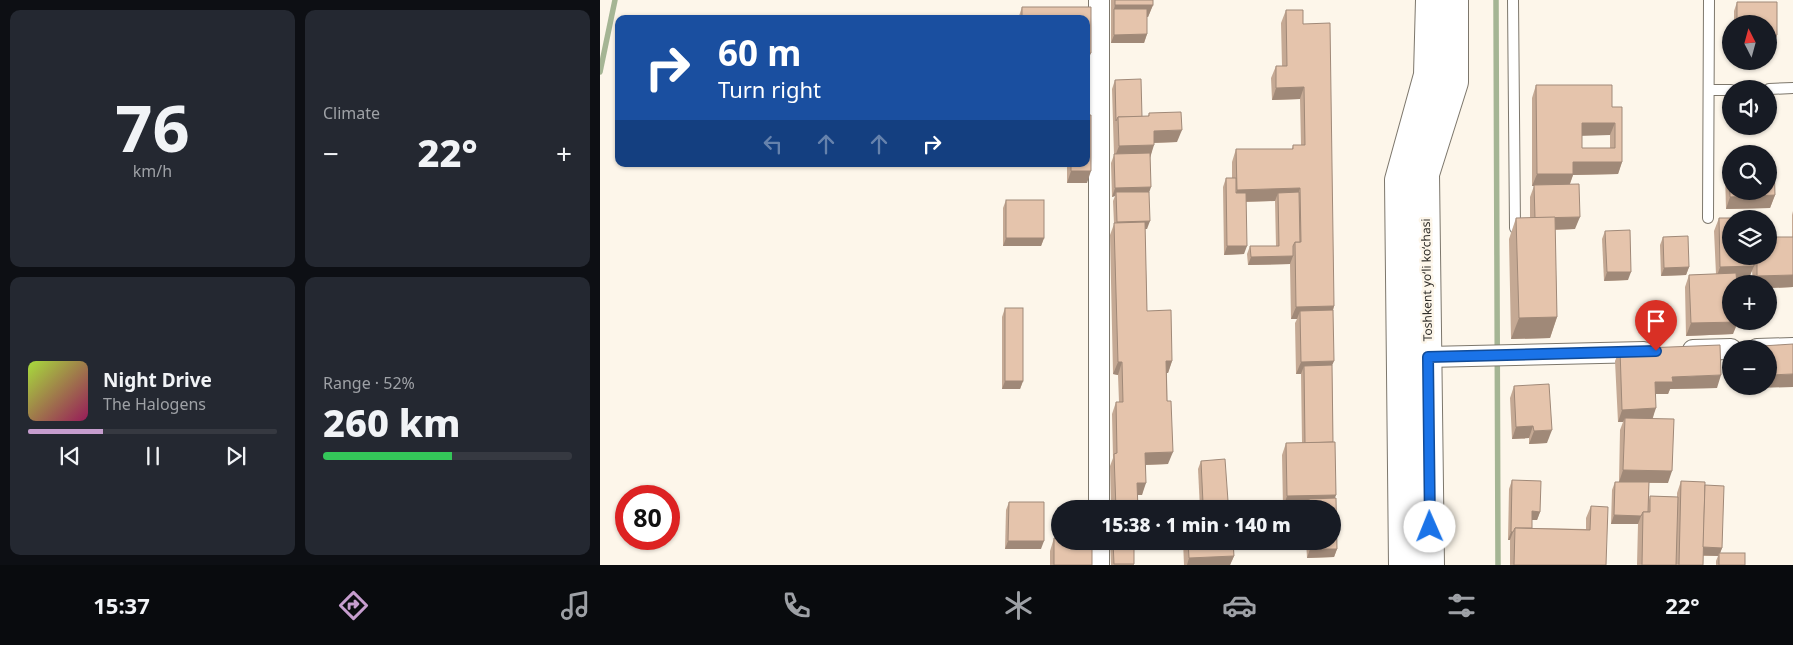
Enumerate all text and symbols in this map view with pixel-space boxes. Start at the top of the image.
north arrow [1722,15,1778,70]
map controls [1722,15,1777,395]
text: 60 m [718,29,801,76]
icon: right [635,35,700,100]
text: Turn right [718,74,821,104]
button: sound [1722,80,1777,135]
text: 76 [115,83,190,171]
text: Climate [323,102,380,124]
text: 22° [417,126,478,178]
icon: left [759,130,787,158]
icon: ahead [812,130,840,158]
icon: ahead [865,130,893,158]
icon: right [918,130,946,158]
text: − [323,134,339,172]
text: + [556,134,572,172]
button: search [1722,145,1777,200]
text: km/h [133,160,172,182]
button: layers [1722,210,1777,265]
street label: Toshkent yo‘li ko‘chasi [1417,218,1436,342]
button: + [1722,275,1777,330]
pin [1635,300,1677,351]
icon: arrive [1642,307,1670,335]
button: − [1722,340,1777,395]
text: Night Drive [103,367,212,393]
text: Range · 52% [323,372,415,394]
text: The Halogens [103,393,206,415]
text: 260 km [323,396,461,448]
icon: previous [56,442,84,470]
icon: pause [139,442,167,470]
icon: next [222,442,250,470]
speed limit sign: 80 [615,485,680,550]
position arrow [1403,500,1455,552]
text: 15:38 · 1 min · 140 m [1101,512,1291,538]
icon: directions [336,588,371,623]
icon: music [558,588,593,623]
icon: phone [779,588,814,623]
icon: climate [1001,588,1036,623]
icon: car [1222,588,1257,623]
icon: filters [1444,588,1479,623]
text: 15:37 [93,590,150,620]
text: 22° [1665,590,1700,620]

